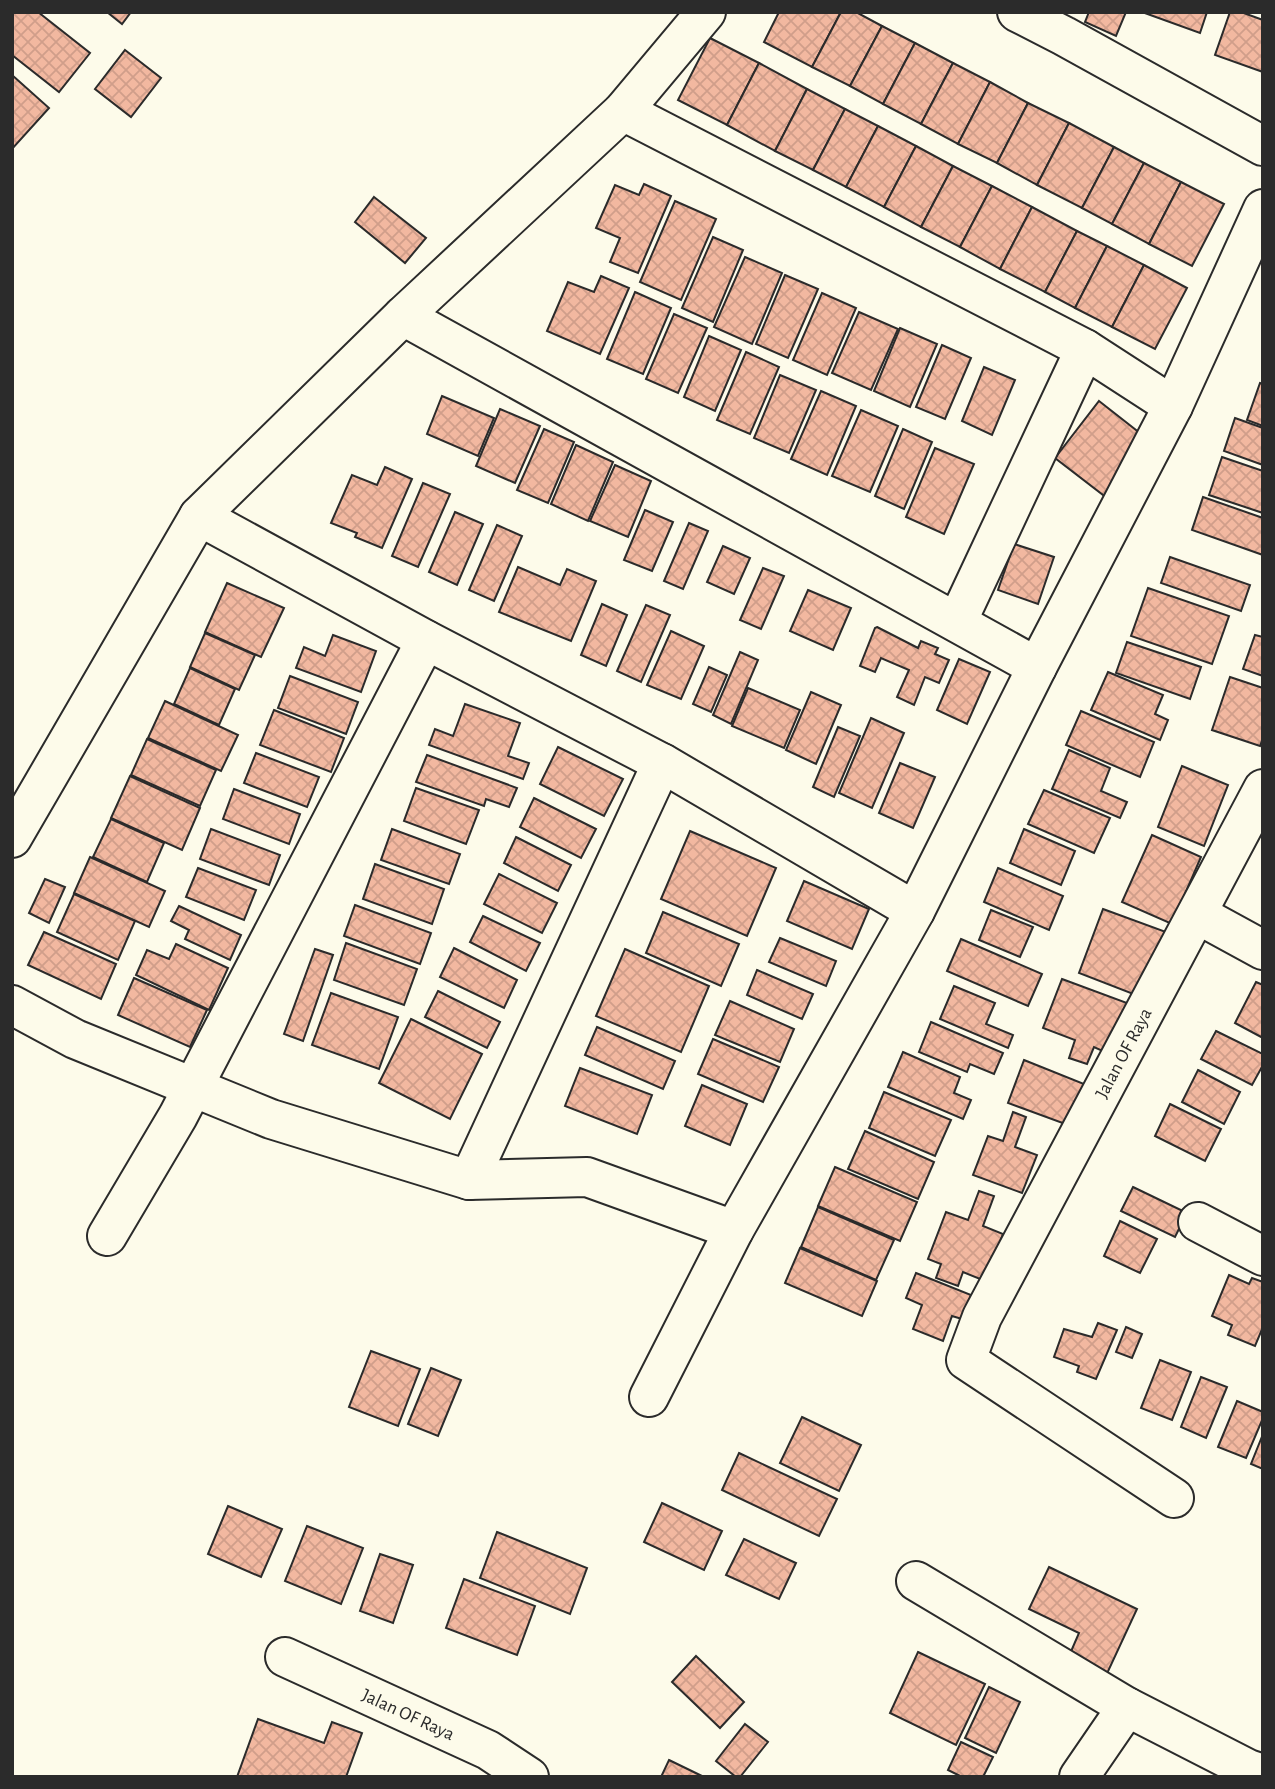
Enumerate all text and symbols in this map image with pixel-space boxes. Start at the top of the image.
street label: Jalan OF Raya [1092,1005,1156,1102]
street label: Jalan OF Raya [359,1686,457,1744]

